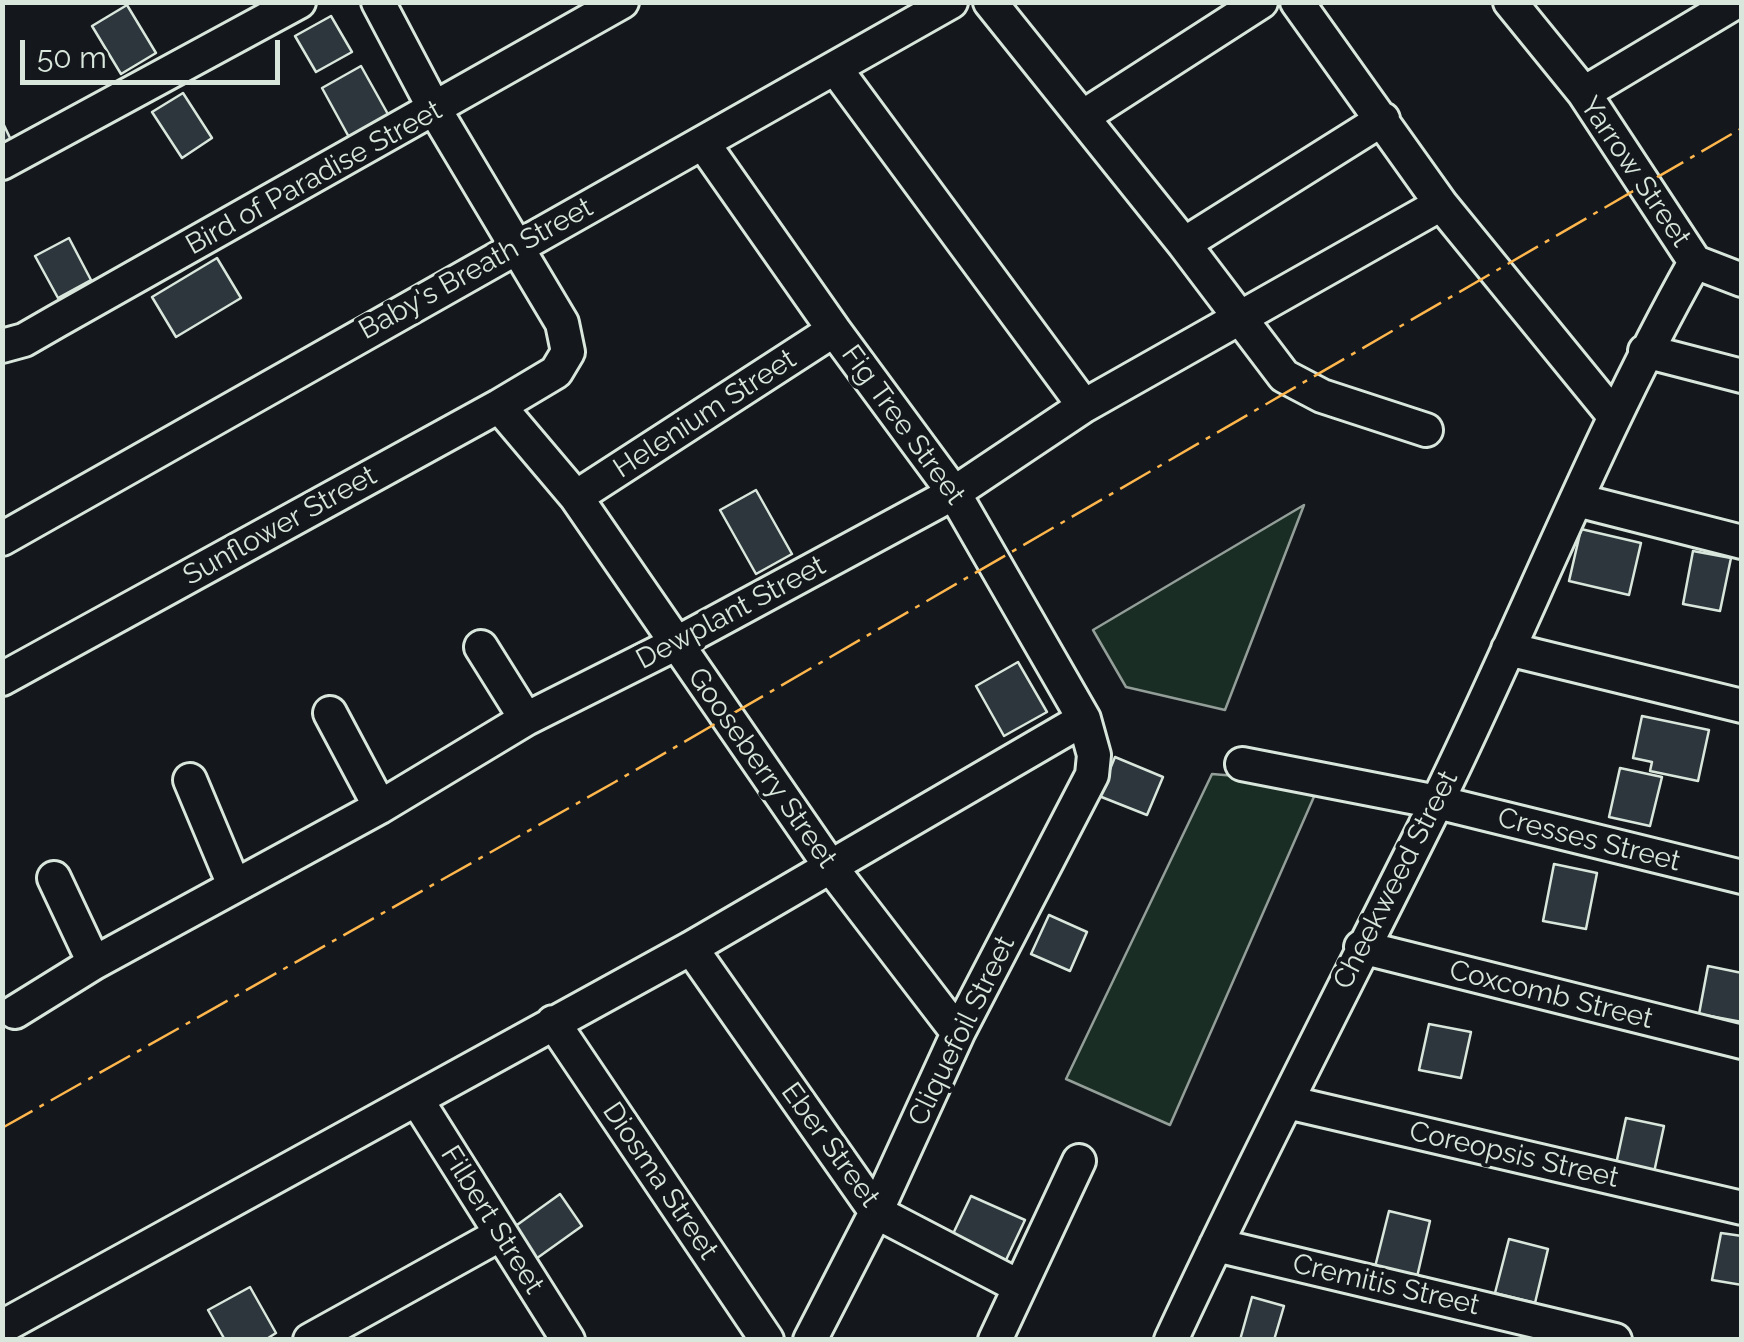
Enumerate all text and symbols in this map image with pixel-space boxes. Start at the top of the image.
scale bar [25,20,285,82]
text: 50 m [37,40,107,75]
street label: Yarrow Street [1572,91,1698,253]
street label: Bird of Paradise Street [180,94,448,262]
street label: Baby's Breath Street [353,191,599,347]
street label: Fig Tree Street [834,339,972,511]
street label: Helenium Street [608,343,802,485]
street label: Sunflower Street [178,459,382,593]
street label: Dewplant Street [631,549,831,677]
street label: Gooseberry Street [680,661,844,875]
street label: Cheekweed Street [1326,765,1466,995]
street label: Cresses Street [1494,801,1684,879]
street label: Cliquefoil Street [902,931,1022,1131]
street label: Coxcomb Street [1446,953,1656,1037]
street label: Eber Street [774,1076,886,1214]
street label: Diosma Street [595,1096,725,1266]
street label: Coreopsis Street [1406,1115,1622,1195]
street label: Filbert Street [433,1140,551,1300]
street label: Cremitis Street [1289,1247,1483,1323]

